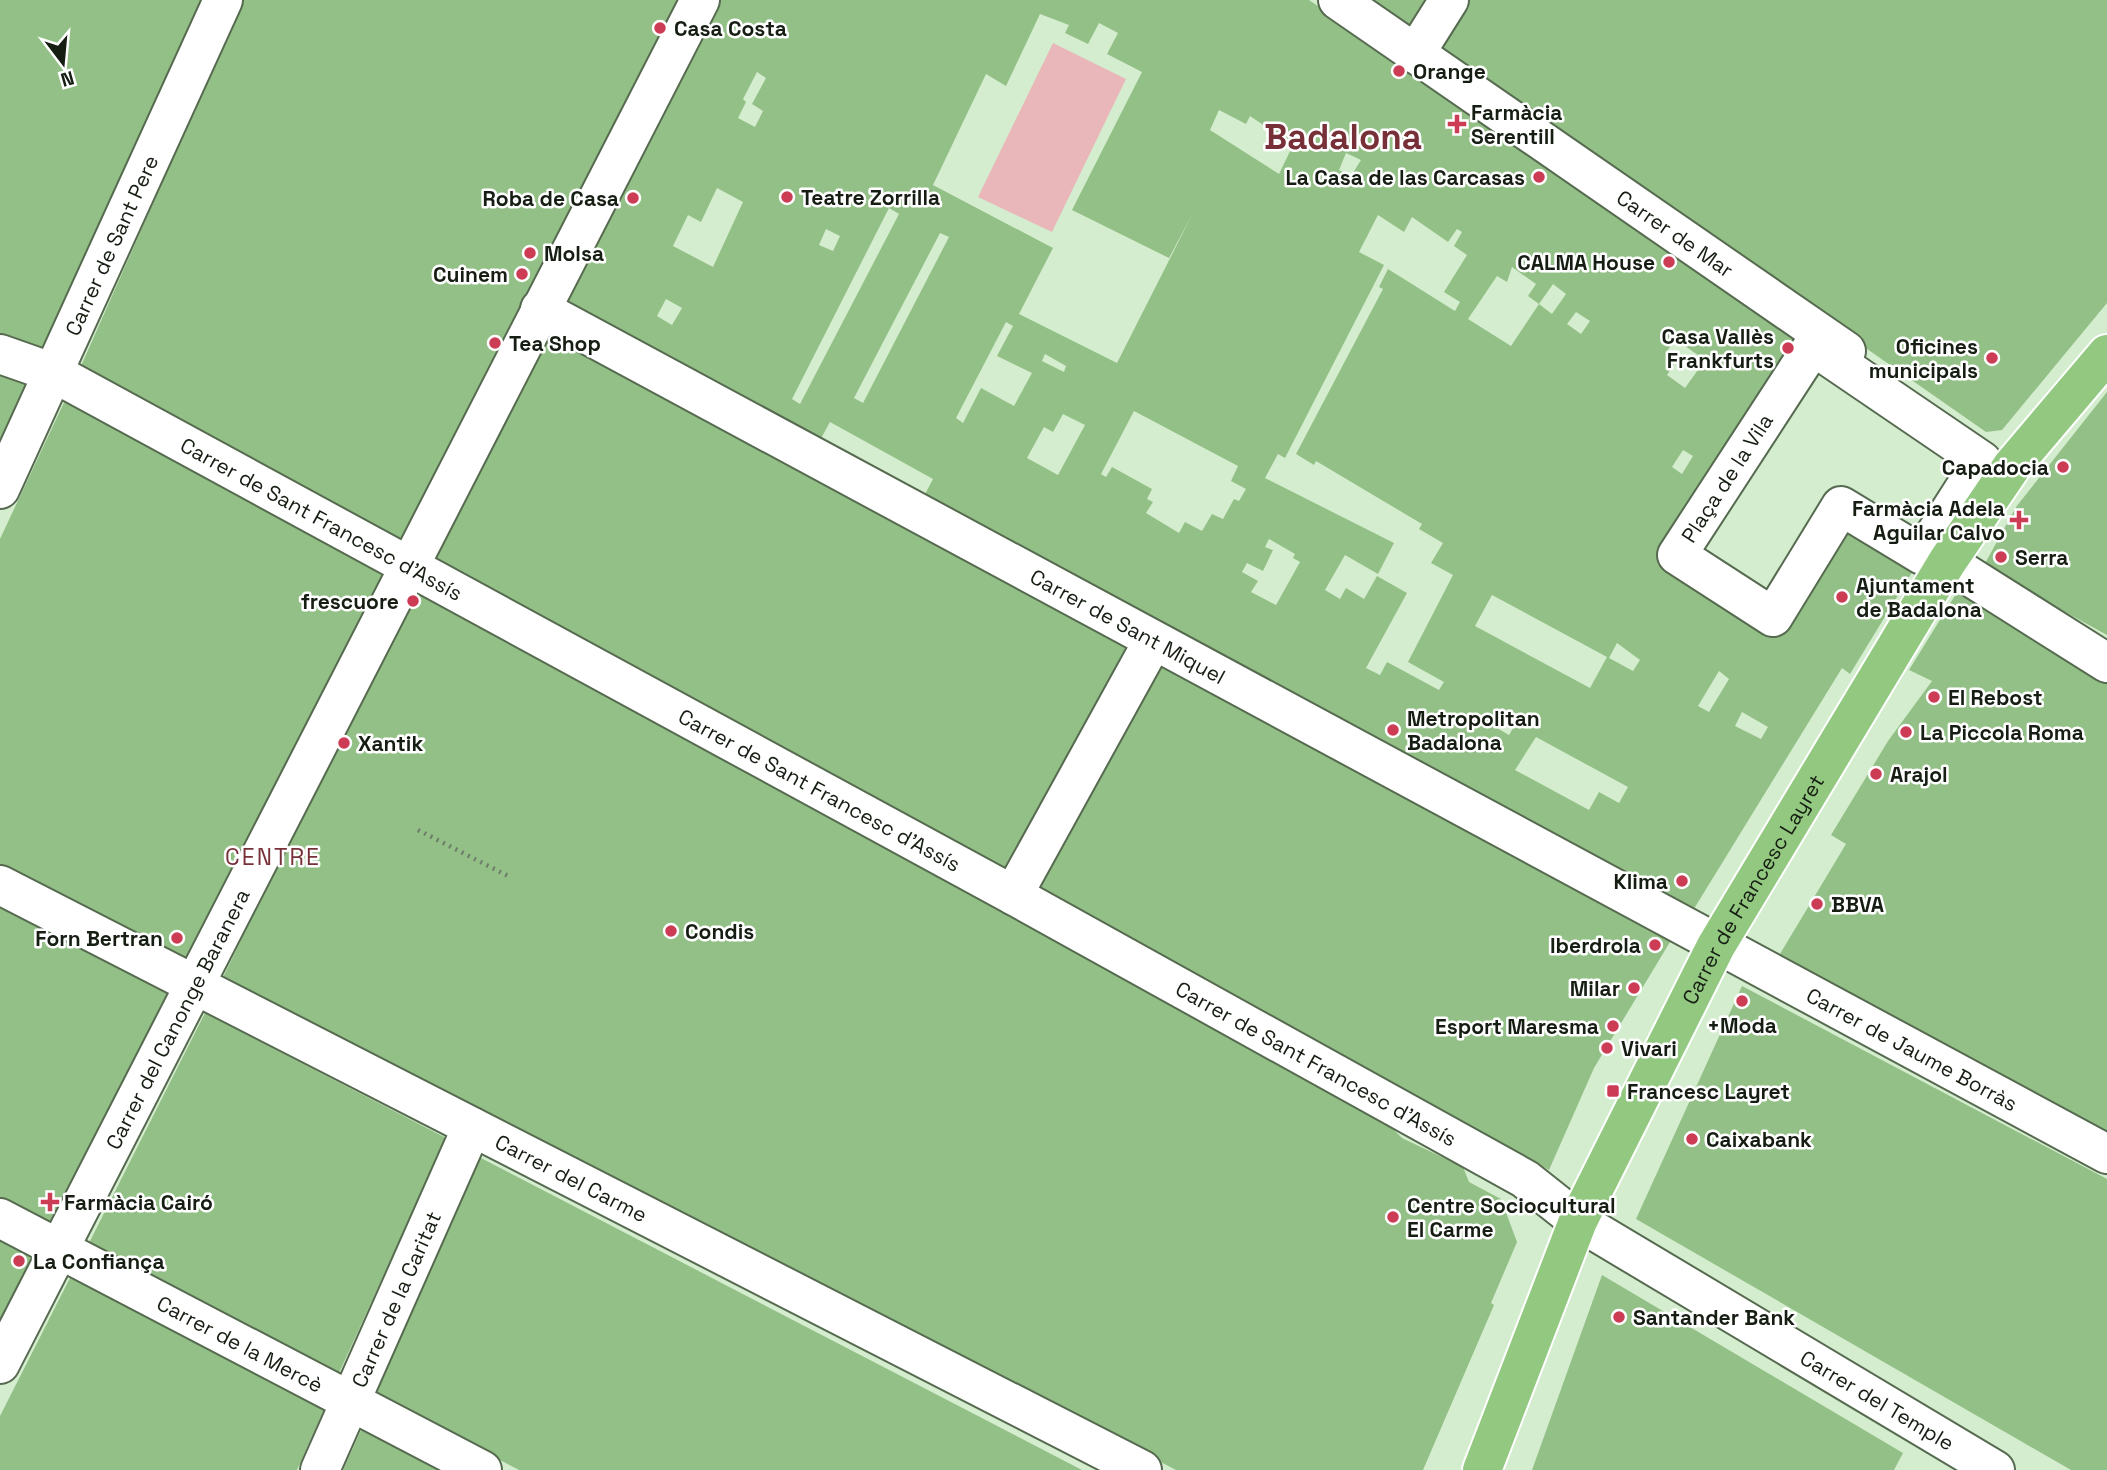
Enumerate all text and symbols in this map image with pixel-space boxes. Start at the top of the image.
place label: Casa Costa [674,15,787,42]
marker: Casa Costa [652,20,668,36]
north arrow [28,28,98,98]
place label: Orange [1413,58,1486,85]
marker: Orange [1391,63,1407,79]
text: N [58,65,77,93]
place label: Farmàcia Serentill [1471,99,1562,150]
district label: Badalona [1264,115,1422,159]
marker: Farmàcia Serentill [1449,116,1465,132]
street label: Carrer de Sant Pere [58,151,164,340]
place label: La Casa de las Carcasas [1285,164,1525,191]
marker: La Casa de las Carcasas [1531,169,1547,185]
street label: Carrer de Mar [1612,183,1739,283]
place label: Teatre Zorrilla [801,184,940,211]
place label: Roba de Casa [483,185,619,212]
marker: Teatre Zorrilla [779,189,795,205]
marker: Roba de Casa [625,190,641,206]
place label: Molsa [544,240,604,267]
marker: Molsa [522,245,538,261]
place label: CALMA House [1517,249,1655,276]
marker: CALMA House [1661,254,1677,270]
place label: Cuinem [433,261,508,288]
marker: Cuinem [514,266,530,282]
place label: Casa Vallès Frankfurts [1662,323,1774,374]
place label: Tea Shop [509,330,601,357]
place label: Oficines municipals [1869,333,1978,384]
marker: Tea Shop [487,335,503,351]
marker: Casa Vallès Frankfurts [1780,340,1796,356]
marker: Oficines municipals [1984,350,2000,366]
street label: Plaça de la Vila [1675,408,1779,548]
street label: Carrer de Sant Francesc d'Assís [176,431,467,606]
place label: Capadocia [1942,454,2049,481]
marker: Capadocia [2055,459,2071,475]
place label: Farmàcia Adela Aguilar Calvo [1852,495,2005,546]
marker: Farmàcia Adela Aguilar Calvo [2011,512,2027,528]
place label: Serra [2015,544,2068,571]
marker: Serra [1993,549,2009,565]
street label: Carrer de Sant Miquel [1026,562,1230,690]
place label: Ajuntament de Badalona [1856,572,1982,623]
place label: frescuore [301,588,399,615]
marker: Ajuntament de Badalona [1834,589,1850,605]
marker: frescuore [405,593,421,609]
place label: El Rebost [1948,684,2043,711]
marker: El Rebost [1926,689,1942,705]
street label: Carrer de Sant Francesc d'Assís [674,702,965,877]
place label: Metropolitan Badalona [1407,705,1540,756]
place label: La Piccola Roma [1920,719,2084,746]
marker: Metropolitan Badalona [1385,722,1401,738]
marker: La Piccola Roma [1898,724,1914,740]
place label: Xantik [358,730,423,757]
marker: Xantik [336,735,352,751]
place label: Arajol [1890,761,1948,788]
marker: Arajol [1868,766,1884,782]
street label: Carrer de Francesc Layret [1676,769,1830,1009]
district label: CENTRE [225,842,321,872]
place label: Klima [1614,868,1668,895]
marker: Klima [1674,873,1690,889]
street label: Carrer del Canonge Baranera [99,884,255,1154]
place label: BBVA [1831,891,1884,918]
marker: BBVA [1809,896,1825,912]
place label: Condis [685,918,754,945]
marker: Condis [663,923,679,939]
place label: Forn Bertran [35,925,163,952]
marker: Forn Bertran [169,930,185,946]
place label: Iberdrola [1550,932,1641,959]
marker: Iberdrola [1647,937,1663,953]
street label: Carrer de Sant Francesc d'Assís [1171,975,1462,1152]
place label: Milar [1570,975,1620,1002]
marker: Milar [1626,980,1642,996]
street label: Carrer de Jaume Borràs [1802,981,2023,1117]
marker: +Moda [1734,993,1750,1009]
place label: +Moda [1707,1012,1777,1039]
place label: Esport Maresma [1435,1013,1599,1040]
marker: Esport Maresma [1605,1018,1621,1034]
place label: Vivari [1621,1035,1677,1062]
marker: Vivari [1599,1040,1615,1056]
place label: Francesc Layret [1627,1078,1790,1105]
marker: Francesc Layret [1605,1083,1621,1099]
place label: Caixabank [1706,1126,1812,1153]
street label: Carrer del Carme [491,1128,652,1228]
marker: Caixabank [1684,1131,1700,1147]
place label: Farmàcia Cairó [64,1189,213,1216]
place label: Centre Sociocultural El Carme [1407,1192,1616,1243]
marker: Farmàcia Cairó [42,1194,58,1210]
street label: Carrer de la Caritat [345,1207,447,1391]
marker: Centre Sociocultural El Carme [1385,1209,1401,1225]
place label: La Confiança [33,1248,165,1275]
marker: La Confiança [11,1253,27,1269]
street label: Carrer de la Mercè [152,1289,328,1398]
place label: Santander Bank [1633,1304,1795,1331]
marker: Santander Bank [1611,1309,1627,1325]
street label: Carrer del Temple [1796,1343,1959,1456]

